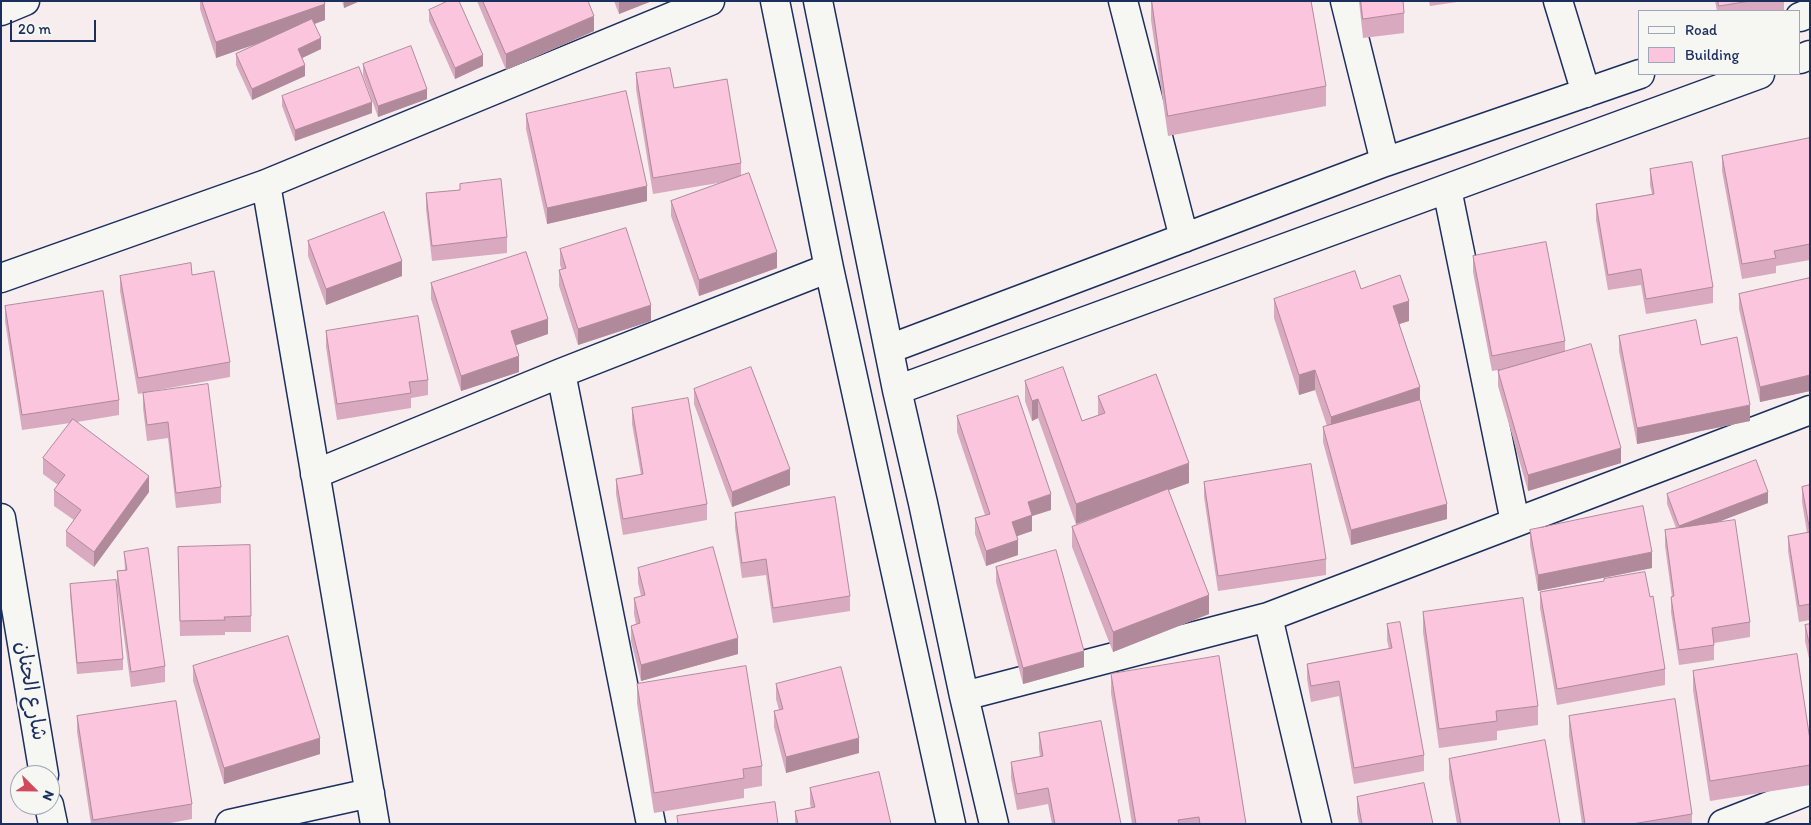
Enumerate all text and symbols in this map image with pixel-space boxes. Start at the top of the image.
scale bar [12,10,99,42]
legend [1638,10,1801,75]
text: 20 m [18,20,51,38]
text: Road [1685,21,1717,39]
text: Building [1685,46,1739,64]
street label: شارع الحنان [9,639,51,743]
north arrow [10,765,60,815]
text: N [39,788,58,803]

